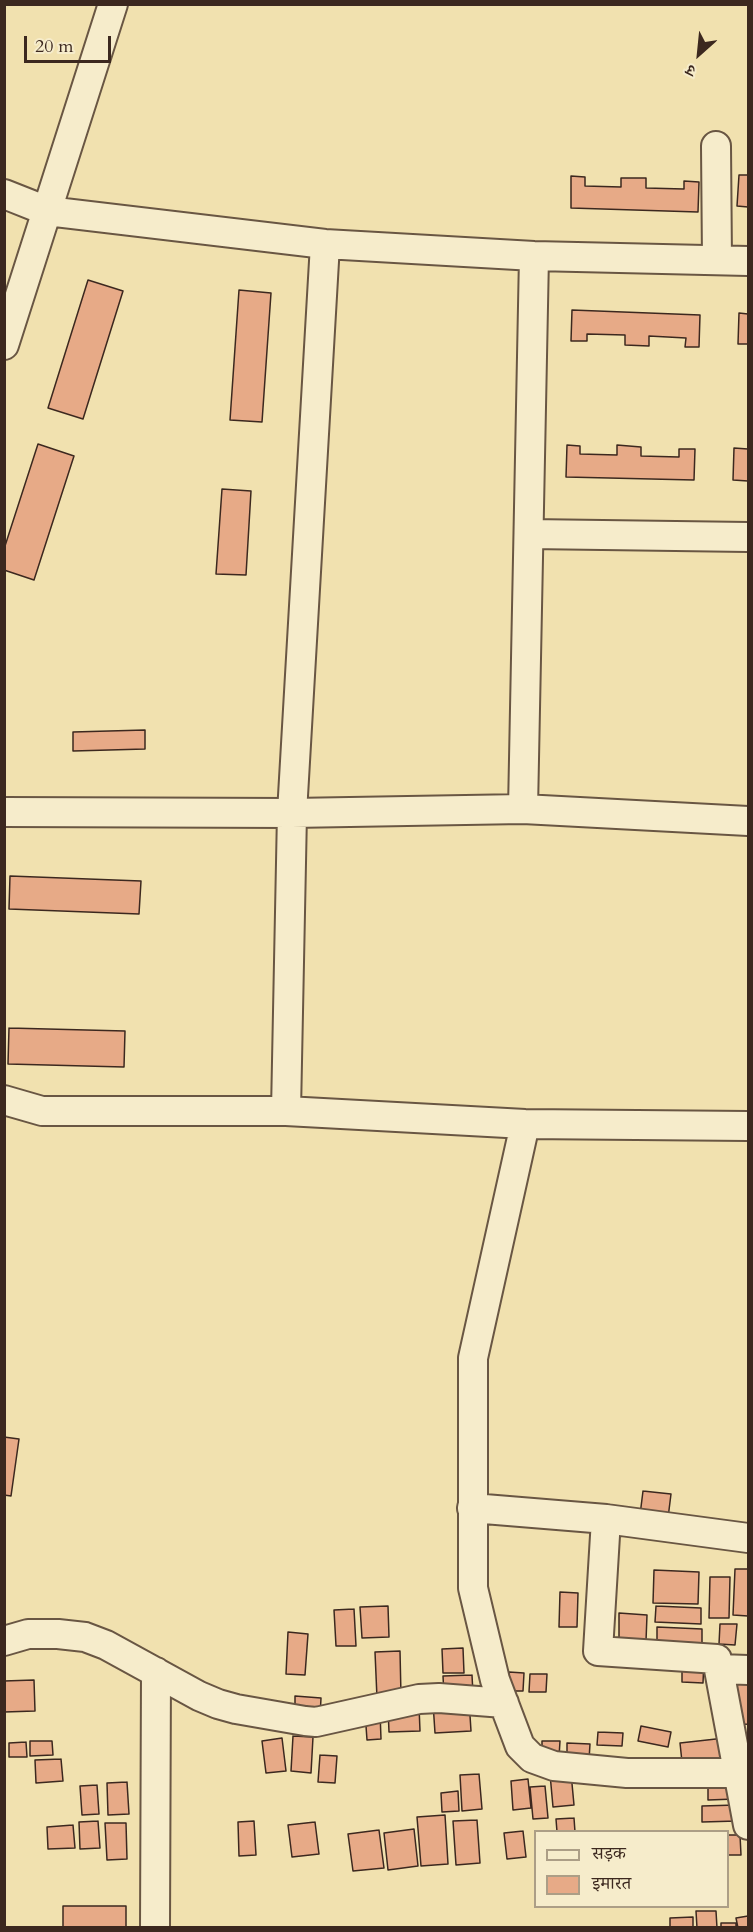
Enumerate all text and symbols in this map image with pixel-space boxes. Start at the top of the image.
scale bar [27,24,114,62]
north arrow [669,24,729,84]
text: 20 m [35,34,74,59]
text: उ [682,58,699,82]
legend [534,1830,729,1908]
text: सड़क [592,1841,626,1866]
text: इमारत [592,1871,631,1896]

